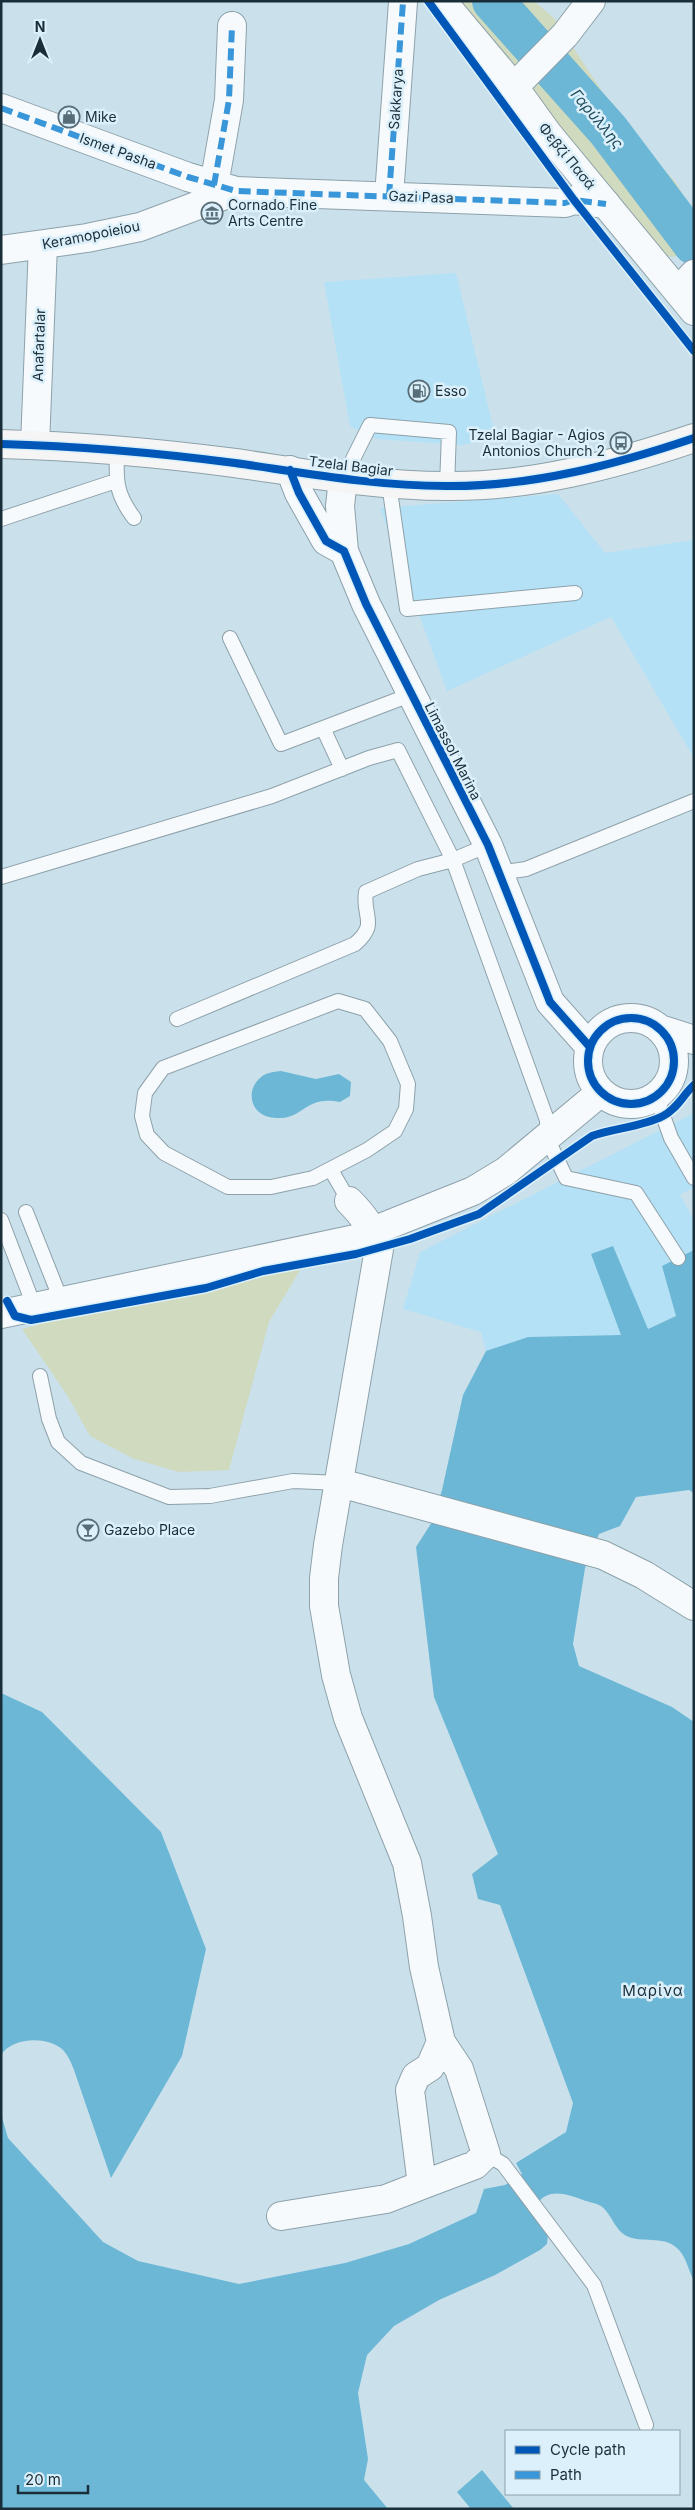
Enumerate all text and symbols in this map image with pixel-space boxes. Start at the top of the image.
north arrow [15,15,65,65]
text: N [35,18,45,35]
street label: Sakkarya [385,68,406,130]
water label: Γαρύλλης [567,85,628,153]
shop icon: Mike [57,105,81,129]
place label: Mike [85,108,117,125]
street label: Φεβζί Πασά [535,119,599,192]
street label: Ismet Pasha [77,129,159,172]
street label: Gazi Pasa [388,187,454,206]
place label: Cornado Fine Arts Centre [228,196,317,229]
museum icon: Cornado Fine Arts Centre [200,201,224,225]
street label: Keramopoieiou [41,217,141,252]
street label: Anafartalar [29,308,48,382]
fuel station icon: Esso [407,379,431,403]
place label: Esso [435,382,467,399]
place label: Tzelal Bagiar - Agios Antonios Church 2 [468,426,605,459]
bus stop icon: Tzelal Bagiar - Agios Antonios Church 2 [609,431,633,455]
street label: Tzelal Bagiar [308,452,394,479]
street label: Limassol Marina [421,699,485,803]
bar icon: Gazebo Place [76,1518,100,1542]
place label: Gazebo Place [104,1521,195,1538]
district label: Μαρίνα [622,1981,684,2000]
legend [505,2430,680,2495]
text: Cycle path [550,2440,626,2459]
scale bar [18,2462,88,2494]
text: Path [550,2465,582,2484]
text: 20 m [25,2470,61,2489]

